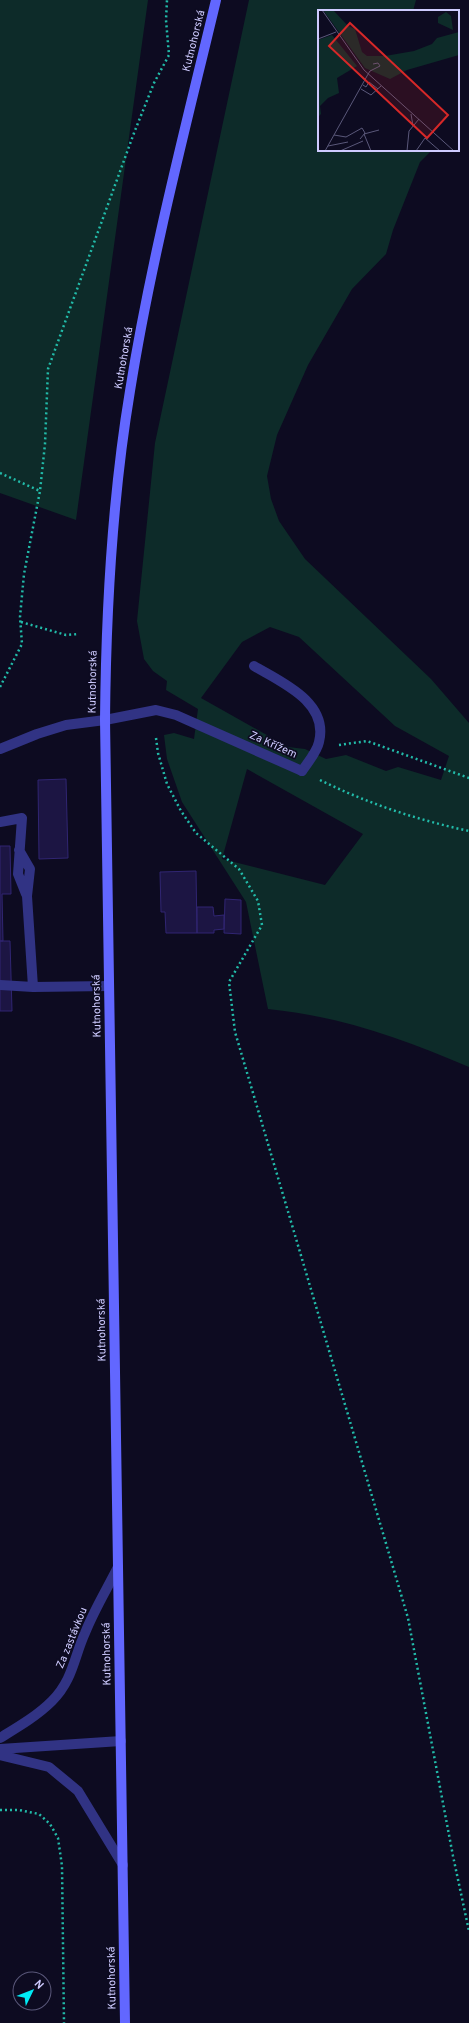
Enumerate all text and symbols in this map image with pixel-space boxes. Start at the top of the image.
street label: Kutnohorská [180,9,208,73]
inset map [318,10,459,151]
street label: Kutnohorská [112,326,136,390]
street label: Kutnohorská [85,650,101,714]
street label: Za Křížem [247,728,299,762]
street label: Kutnohorská [89,974,105,1038]
street label: Kutnohorská [94,1298,110,1362]
street label: Za zastávkou [53,1605,91,1671]
street label: Kutnohorská [99,1622,115,1686]
street label: Kutnohorská [104,1946,120,2010]
north arrow [12,1971,52,2011]
text: N [31,1977,46,1993]

